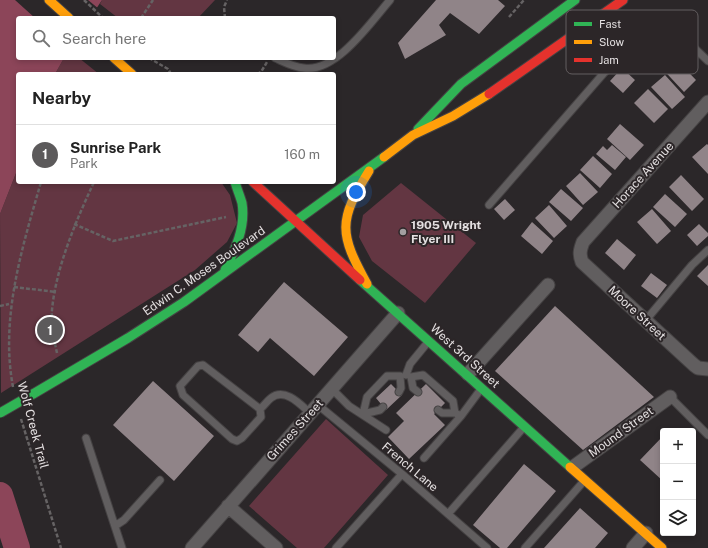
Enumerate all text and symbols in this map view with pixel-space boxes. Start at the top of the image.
legend [566,10,698,74]
search box [16,16,336,60]
text: Fast [599,18,621,30]
icon: search [30,27,52,49]
text: Search here [62,30,146,47]
text: Slow [599,36,625,48]
text: Jam [599,54,619,66]
text: Nearby [32,88,91,108]
text: Sunrise Park [70,139,161,156]
street label: Horace Avenue [610,139,677,211]
text: 1 [42,147,48,162]
text: 160 m [284,147,320,162]
text: Park [70,156,98,171]
your location [346,182,366,202]
place label: 1905 Wright Flyer III [411,218,481,246]
street label: Edwin C. Moses Boulevard [140,223,268,319]
marker: 1905 Wright Flyer III [398,227,408,237]
street label: Moore Street [605,283,669,343]
pin: 1 [37,315,63,345]
street label: West 3rd Street [427,321,503,391]
street label: Wolf Creek Trail [15,380,51,470]
street label: Grimes Street [264,396,326,464]
street label: Mound Street [586,404,656,460]
map controls [660,428,696,536]
button: + [660,428,696,464]
street label: French Lane [379,440,441,495]
button: − [660,464,696,500]
button: layers [660,500,696,536]

